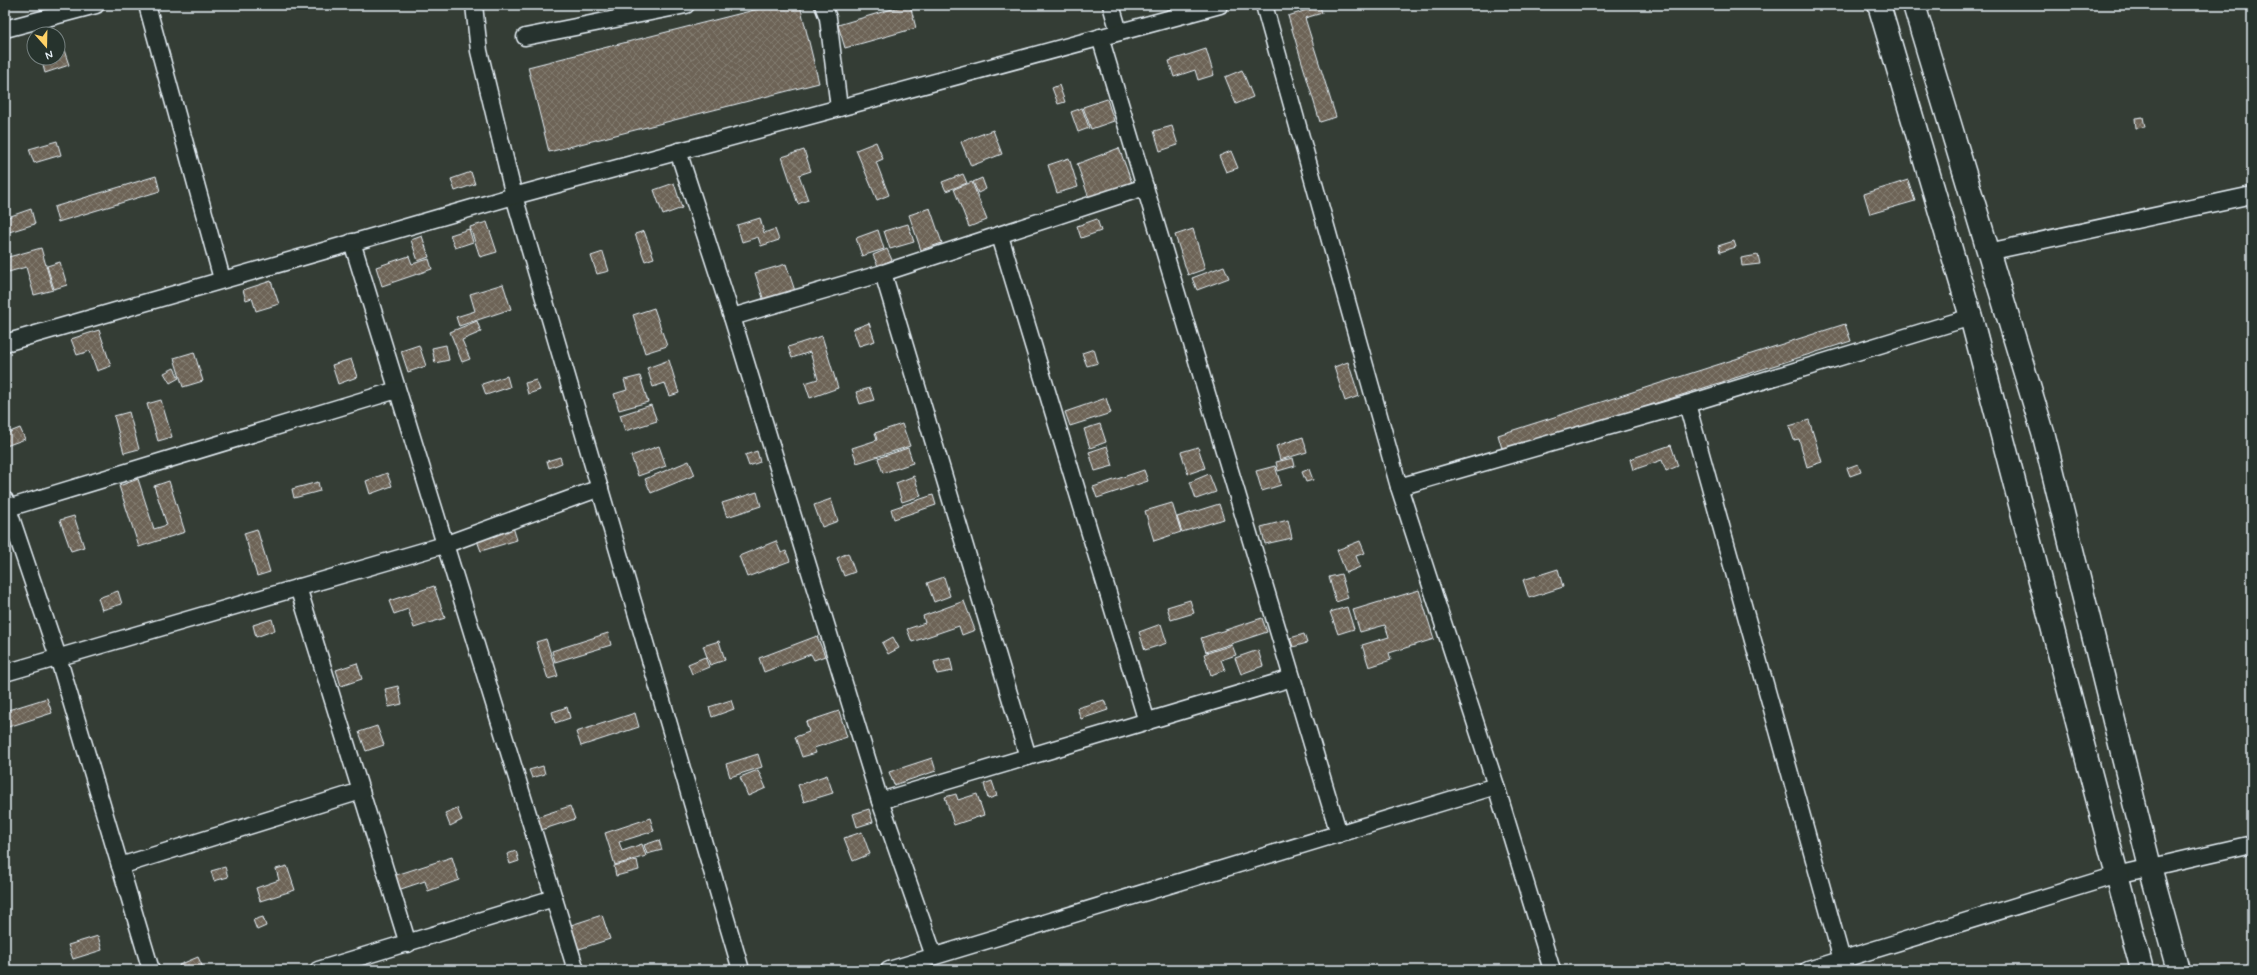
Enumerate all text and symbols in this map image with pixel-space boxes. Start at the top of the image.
north arrow [26,26,66,66]
text: N [43,47,55,62]

